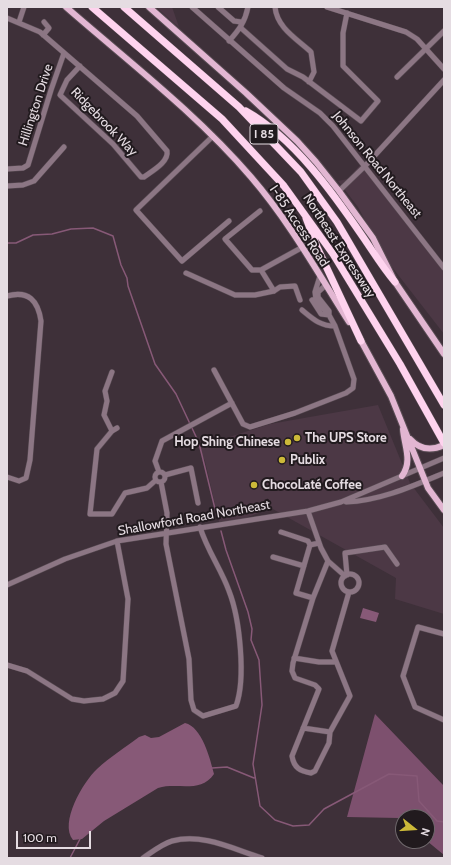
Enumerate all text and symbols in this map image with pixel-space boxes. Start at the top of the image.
street label: Hillington Drive [15,62,57,148]
street label: Ridgebrook Way [67,84,141,160]
street label: Johnson Road Northeast [329,109,425,221]
road number: I 85 [250,124,278,144]
street label: I-85 Access Road [266,182,332,270]
street label: Northeast Expressway [299,191,379,301]
place label: The UPS Store [305,430,387,446]
marker: The UPS Store [292,433,302,443]
place label: Hop Shing Chinese [174,434,280,450]
marker: Hop Shing Chinese [283,437,293,447]
place label: Publix [290,452,325,468]
marker: Publix [277,455,287,465]
place label: ChocoLaté Coffee [262,477,362,493]
marker: ChocoLaté Coffee [249,480,259,490]
street label: Shallowford Road Northeast [117,497,271,539]
north arrow [395,809,435,849]
scale bar [18,823,93,849]
text: N [418,826,433,838]
text: 100 m [23,830,57,845]

